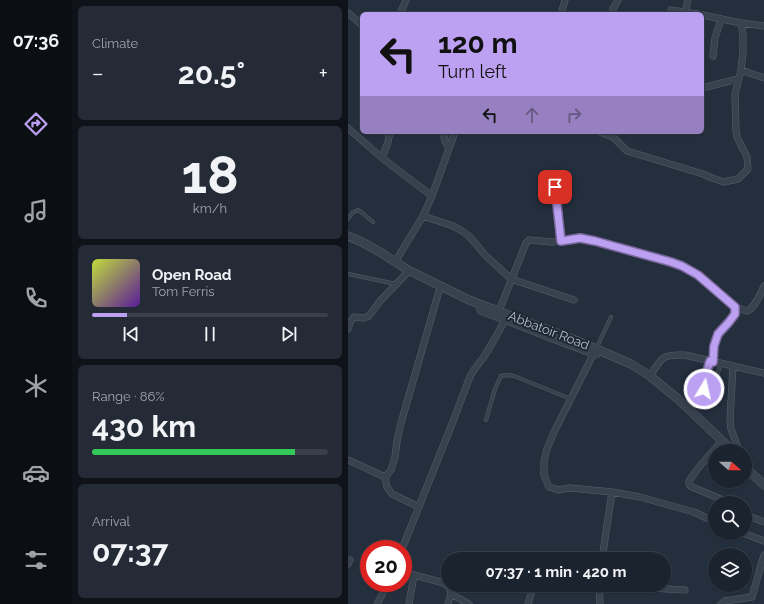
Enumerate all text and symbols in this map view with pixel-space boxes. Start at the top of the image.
text: 120 m [438,27,518,60]
icon: left [372,28,424,80]
text: 07:36 [13,30,59,51]
text: Climate [92,36,138,51]
text: 20.5° [178,56,245,91]
text: − [92,60,104,86]
text: + [319,60,328,86]
text: Turn left [438,61,507,82]
icon: left [479,104,501,126]
icon: ahead [521,104,543,126]
icon: right [563,104,585,126]
icon: directions [22,110,50,138]
text: 18 [181,144,239,205]
pin [538,170,572,204]
icon: arrive [544,176,566,198]
icon: music [22,197,50,225]
text: km/h [193,201,227,216]
text: Open Road [152,266,232,284]
icon: phone [22,284,50,312]
text: Tom Ferris [152,284,215,299]
street label: Abbatoir Road [506,308,591,353]
icon: previous [120,323,142,345]
icon: pause [199,323,221,345]
icon: next [278,323,300,345]
position arrow [683,368,725,410]
icon: climate [22,372,50,400]
text: Range · 86% [92,389,165,404]
text: 430 km [92,409,196,444]
north arrow [708,444,752,488]
map controls [708,444,752,592]
icon: car [22,459,50,487]
button: search [708,496,752,540]
text: Arrival [92,514,130,529]
text: 07:37 [92,534,168,569]
speed limit sign: 20 [360,540,412,592]
icon: filters [22,546,50,574]
button: layers [708,548,752,592]
text: 07:37 · 1 min · 420 m [486,563,626,581]

